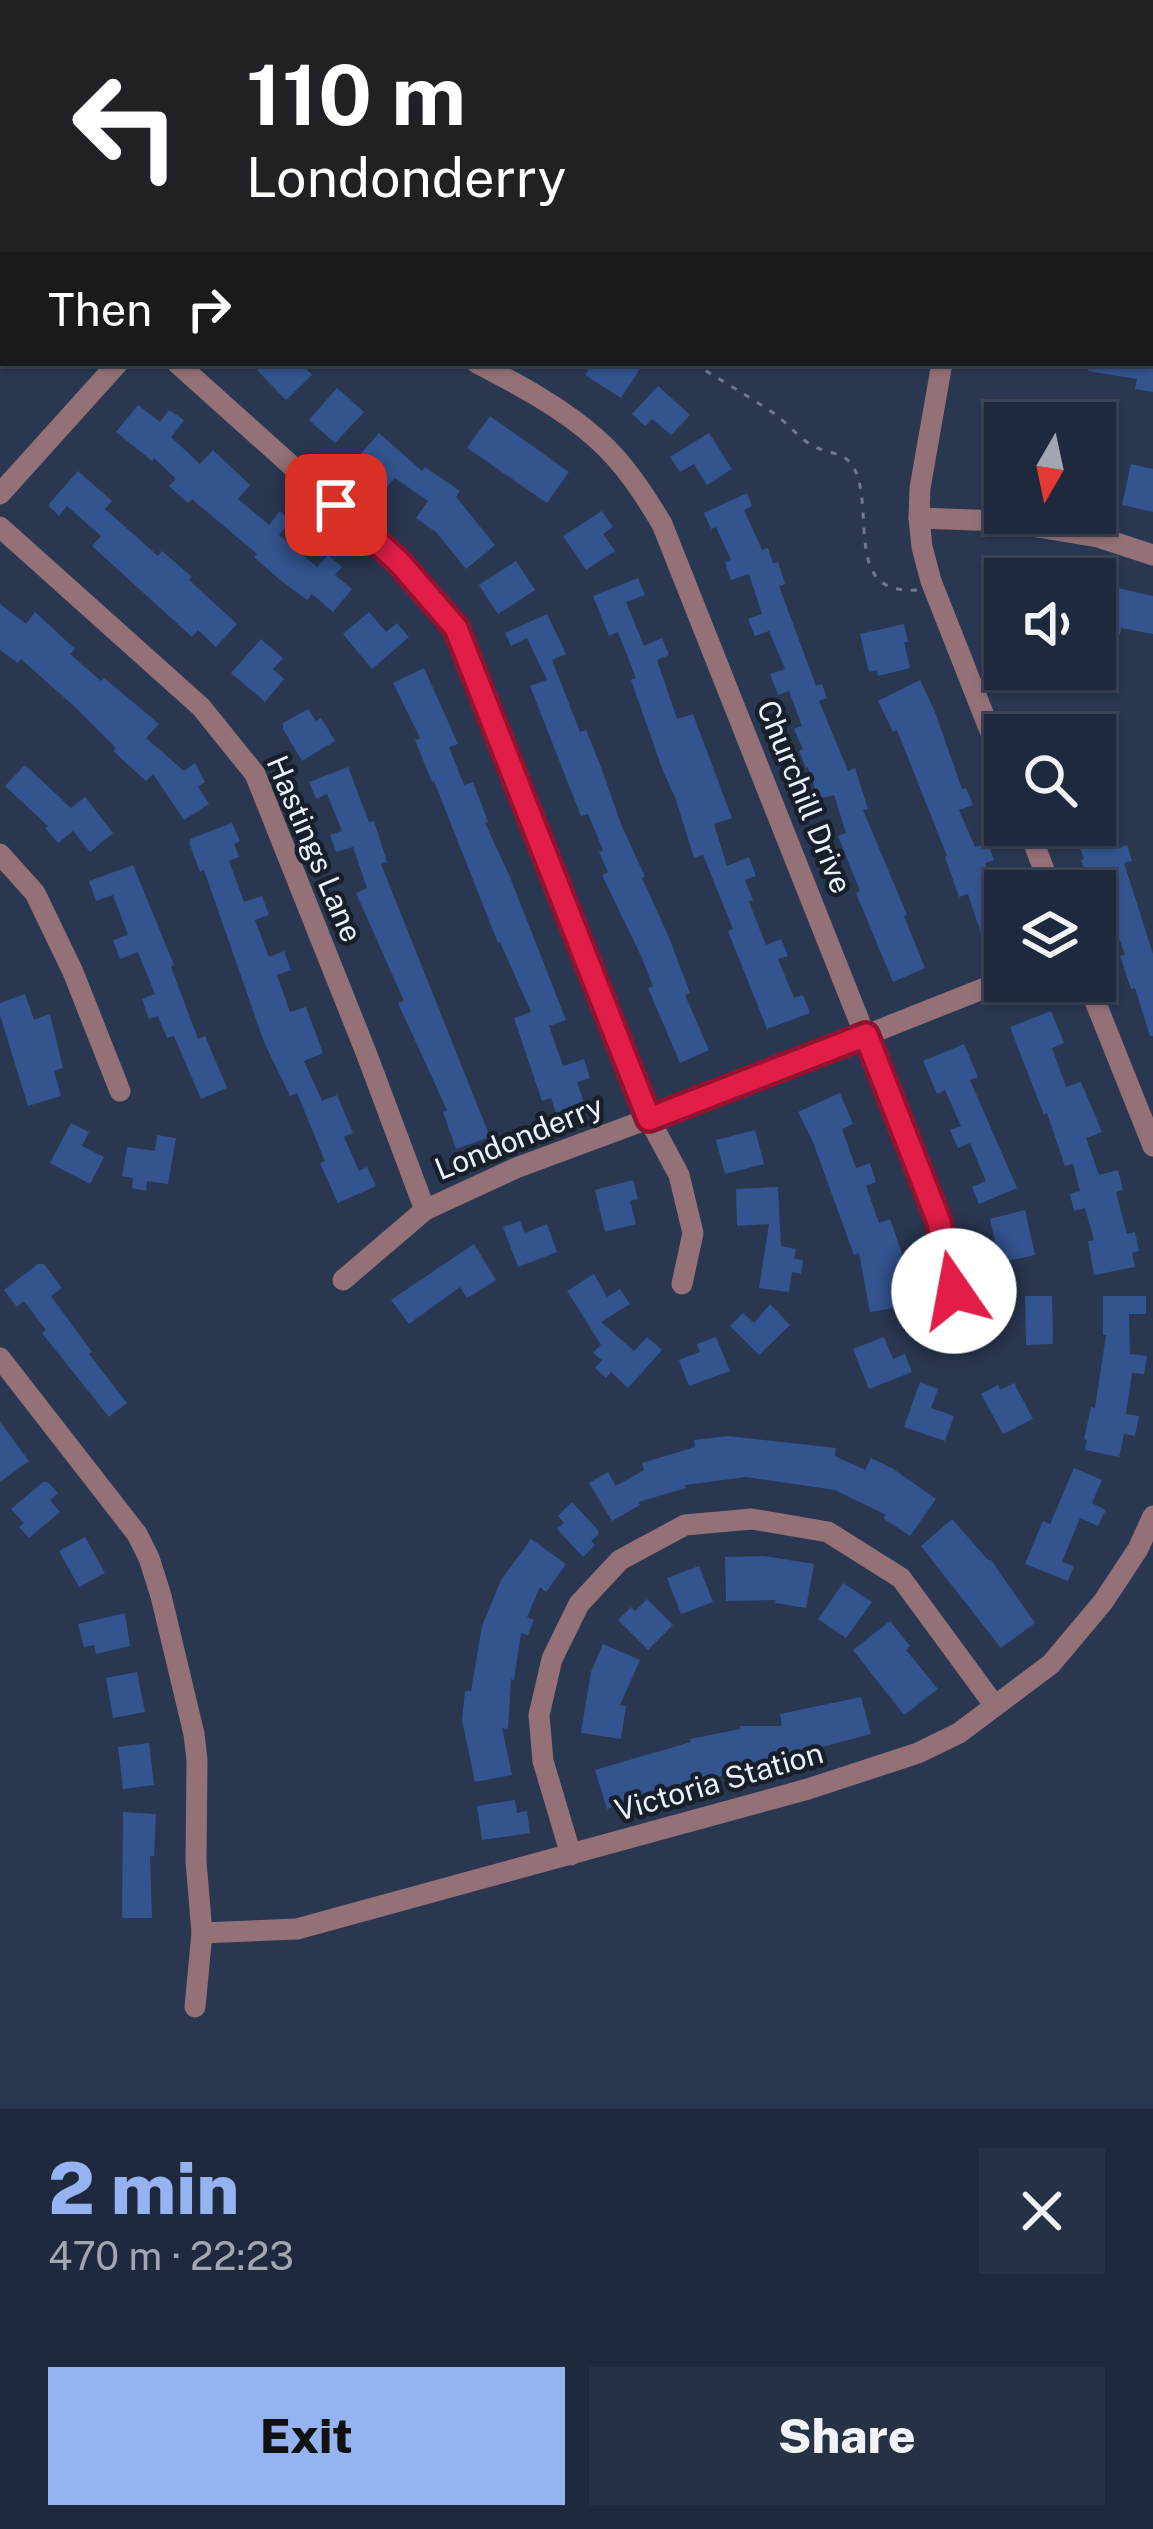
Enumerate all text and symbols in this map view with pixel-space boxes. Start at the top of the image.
text: 110 m [246,45,466,144]
icon: left [48,48,204,204]
text: Londonderry [246,146,566,209]
icon: right [176,276,242,342]
text: Then [48,283,152,336]
north arrow [984,402,1116,534]
map controls [984,402,1116,1002]
pin [285,454,387,556]
icon: arrive [303,472,369,538]
button: sound [984,558,1116,690]
street label: Churchill Drive [750,695,860,898]
button: search [984,714,1116,846]
street label: Hastings Lane [259,750,370,947]
button: layers [984,870,1116,1002]
street label: Londonderry [429,1087,608,1187]
position arrow [891,1228,1017,1354]
street label: Victoria Station [610,1734,827,1828]
text: 2 min [48,2146,239,2230]
button: close [979,2148,1105,2274]
text: 470 m · 22:23 [48,2233,294,2279]
button: Exit [48,2367,565,2505]
button: Share [589,2367,1105,2505]

